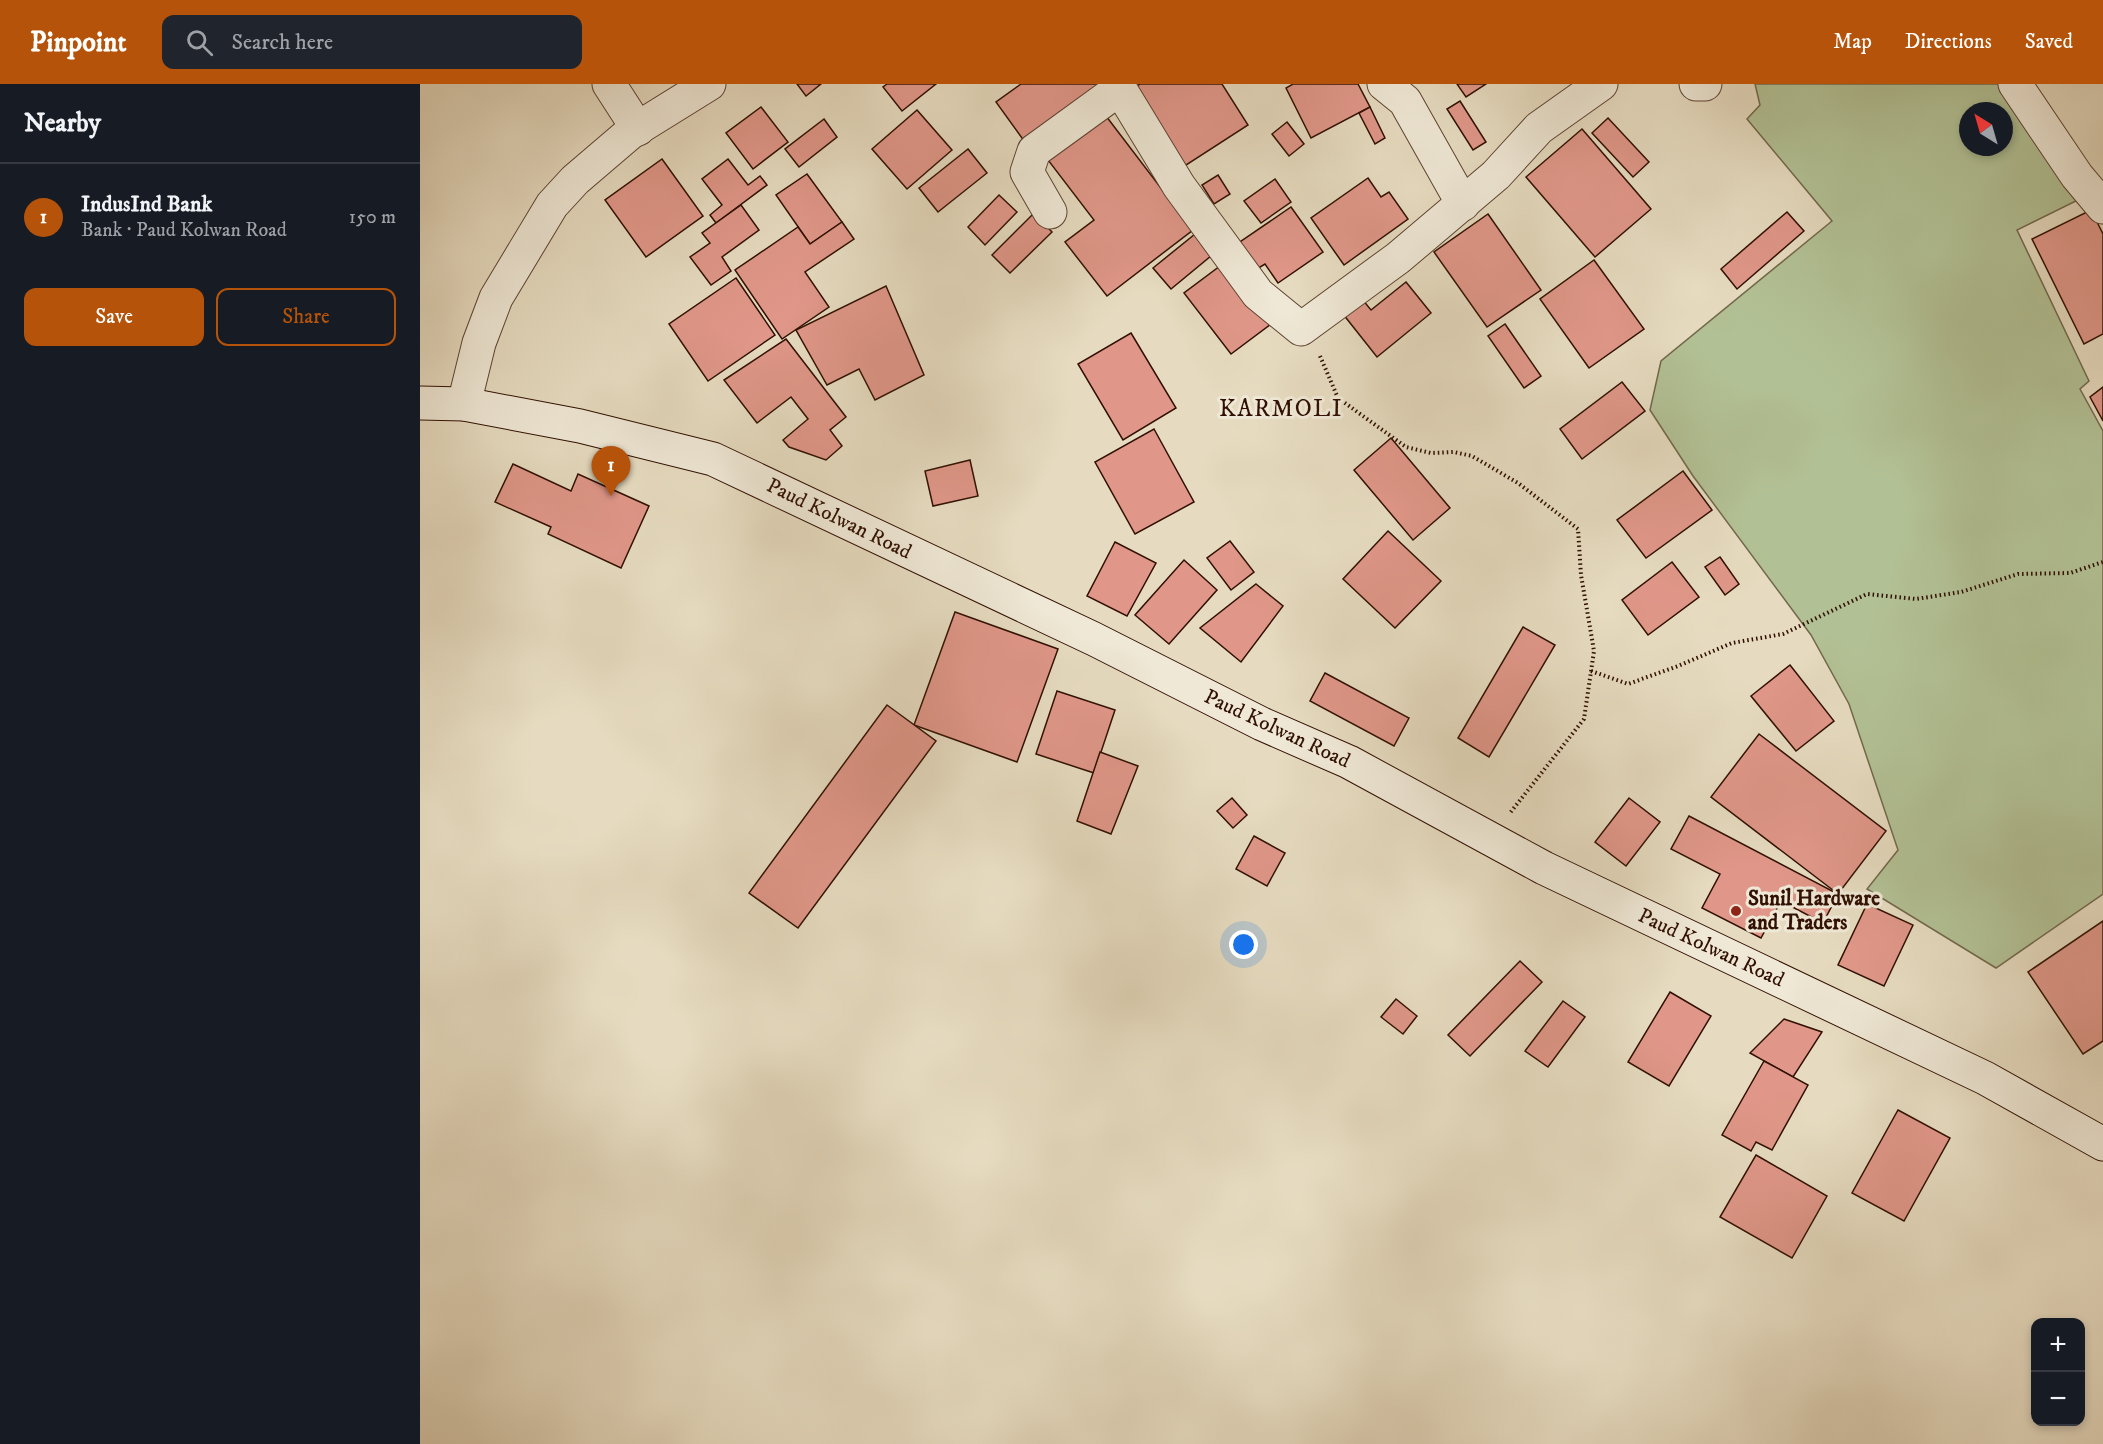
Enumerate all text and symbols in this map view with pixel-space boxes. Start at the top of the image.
search box [162,15,582,69]
text: Pinpoint [30,25,126,60]
icon: search [183,26,216,59]
text: Search here [231,29,333,56]
text: Map [1833,29,1872,55]
text: Directions [1905,29,1992,55]
text: Saved [2025,29,2073,55]
north arrow [1959,102,2013,156]
text: Nearby [24,107,101,140]
text: IndusInd Bank [81,191,212,218]
text: 1 [40,205,47,230]
text: 150 m [349,205,396,230]
text: Bank · Paud Kolwan Road [81,218,287,243]
button: Save [24,288,204,346]
button: Share [216,288,396,346]
district label: KARMOLI [1219,394,1343,424]
pin: 1 [592,446,630,496]
street label: Paud Kolwan Road [762,473,916,566]
street label: Paud Kolwan Road [1200,684,1355,774]
place label: Sunil Hardware and Traders [1748,886,1880,936]
street label: Paud Kolwan Road [1634,903,1789,993]
marker: Sunil Hardware and Traders [1729,904,1743,918]
your location [1229,930,1258,959]
map controls [2031,1318,2085,1426]
button: + [2031,1318,2085,1372]
button: − [2031,1372,2085,1426]

